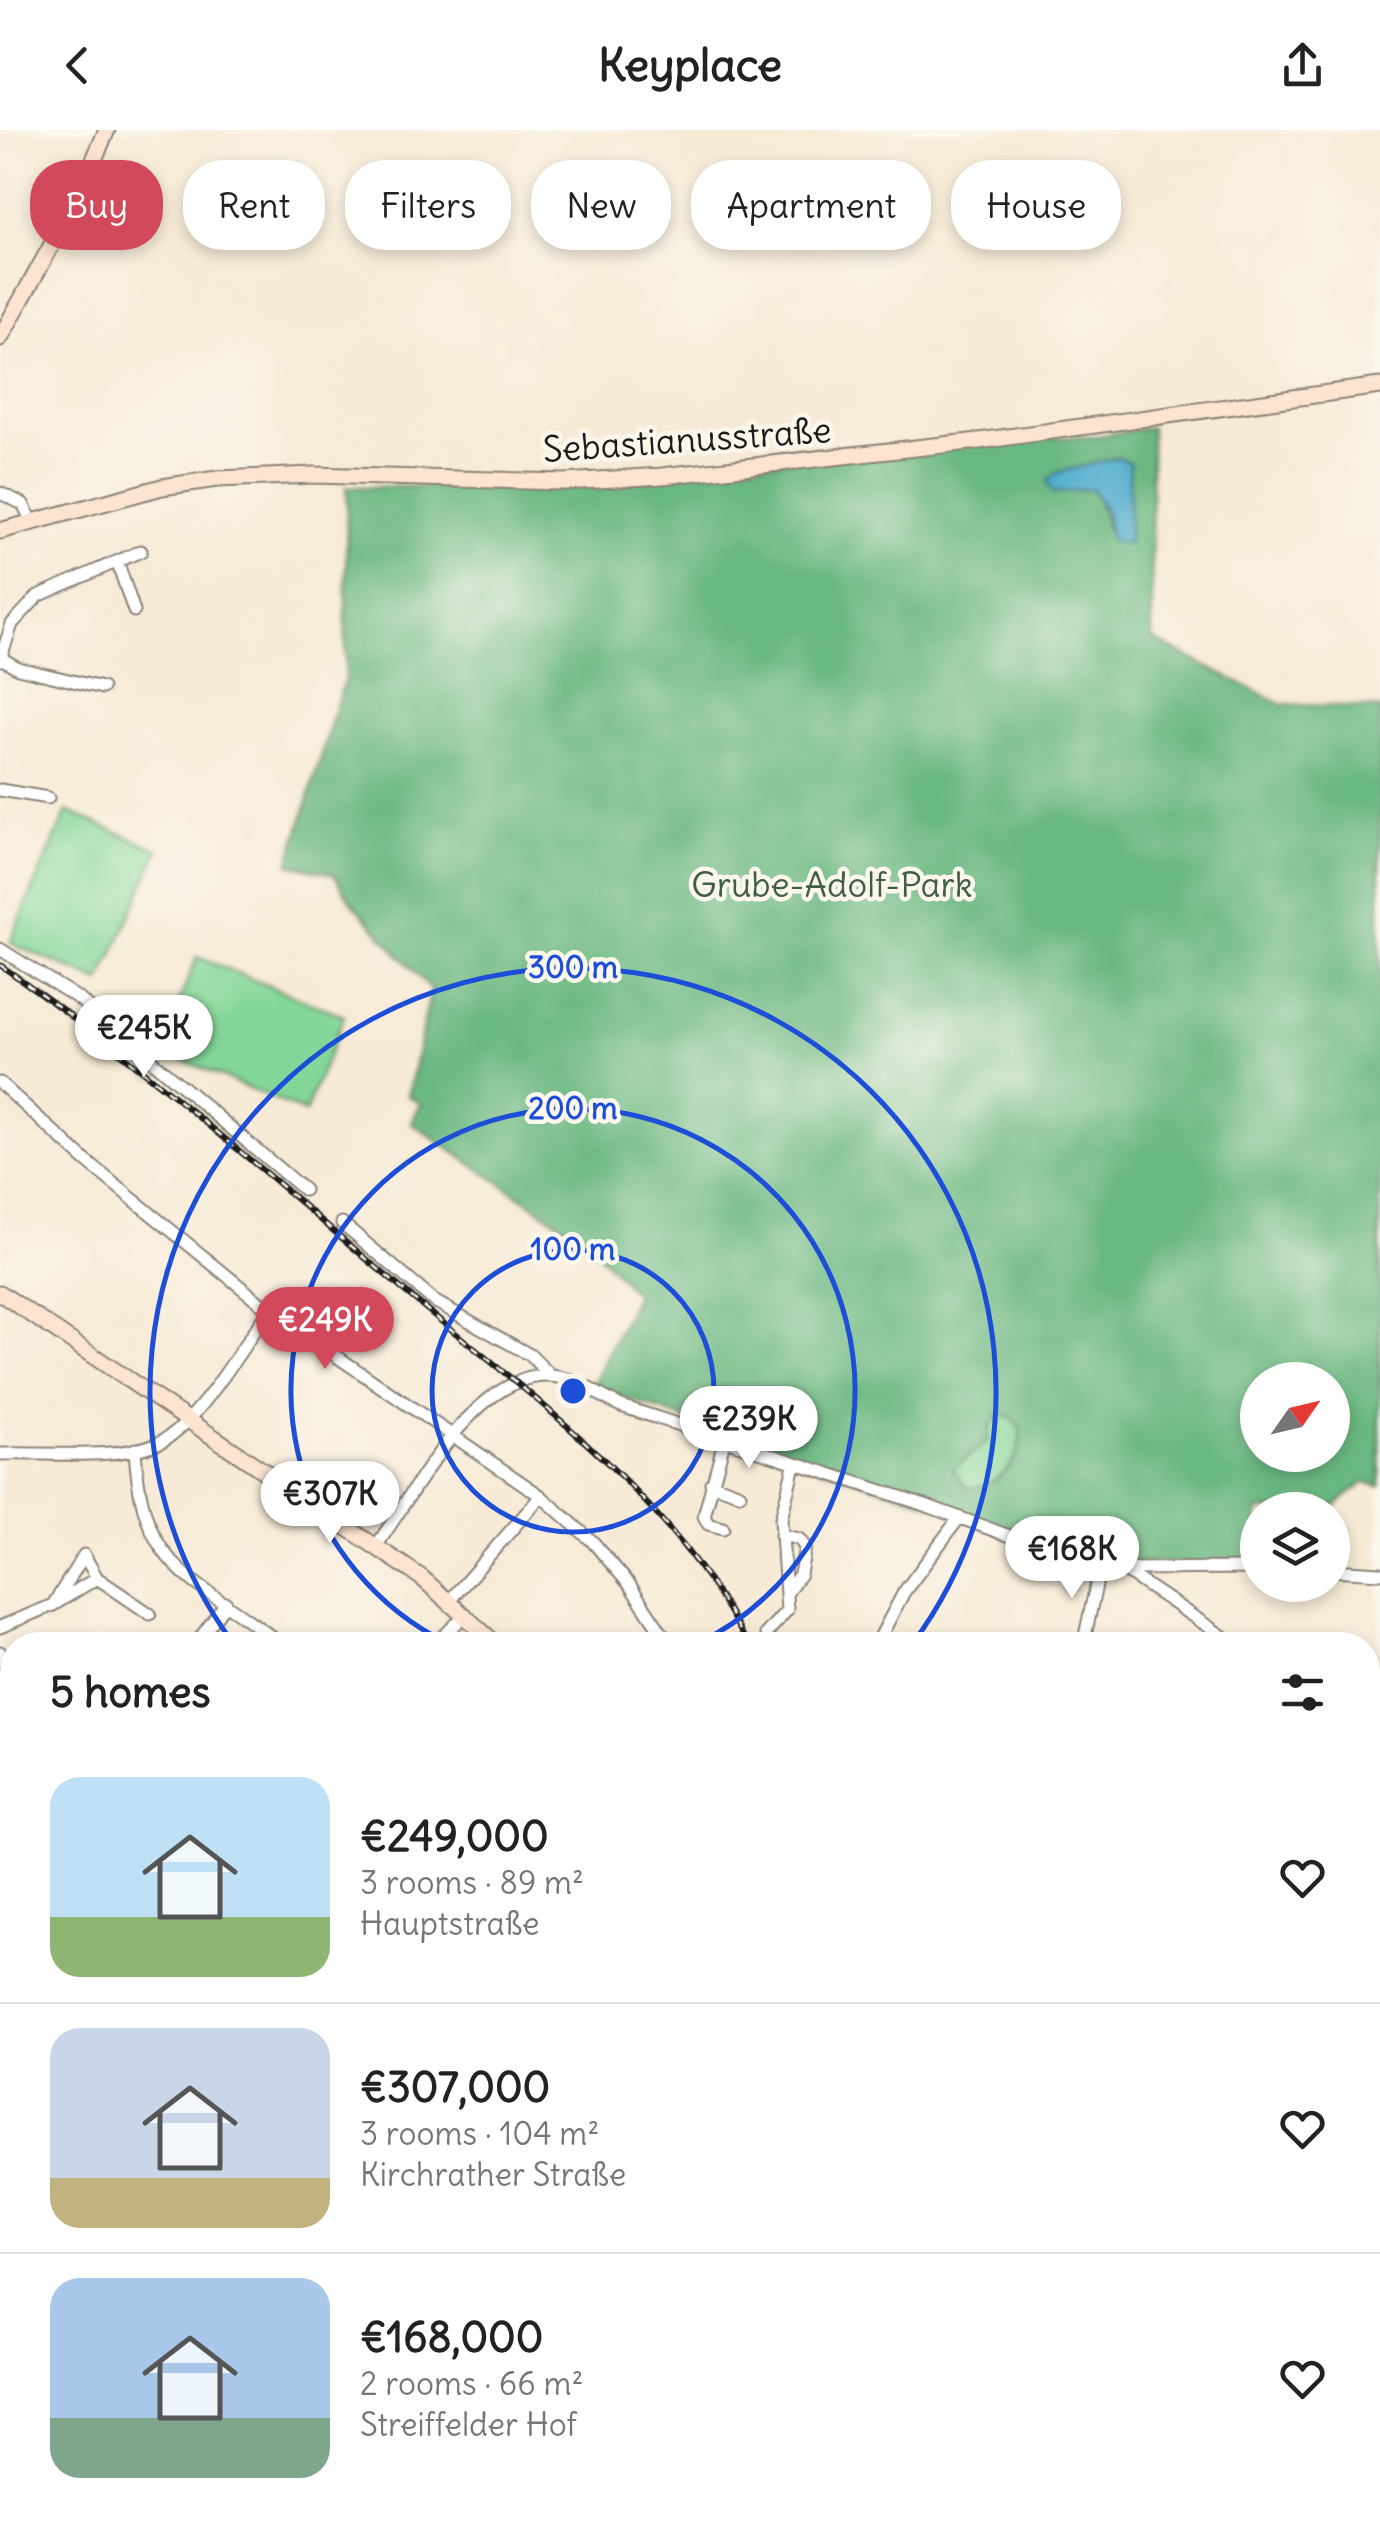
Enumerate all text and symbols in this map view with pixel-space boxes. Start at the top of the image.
text: Keyplace [598,37,782,93]
icon: back [50,38,105,93]
icon: share [1275,38,1330,93]
chip: Buy [30,160,163,250]
chip: Rent [183,160,325,250]
chip: Filters [345,160,511,250]
chip: New [531,160,671,250]
chip: Apartment [691,160,931,250]
chip: House [951,160,1121,250]
street label: Sebastianusstraße [541,407,833,471]
park label: Grube-Adolf-Park [691,862,973,906]
text: 300 m [528,948,618,986]
pin: €245K [74,995,214,1080]
text: €245K [97,1007,191,1048]
text: 200 m [528,1089,618,1127]
text: 100 m [531,1230,615,1268]
pin: €249K [255,1287,395,1372]
text: €249K [278,1299,372,1340]
north arrow [1240,1362,1350,1472]
map controls [1240,1362,1350,1602]
centre of rings [555,1373,591,1409]
pin: €239K [679,1386,819,1471]
text: €239K [702,1398,796,1439]
pin: €307K [260,1461,400,1546]
text: €307K [283,1473,377,1514]
button: layers [1240,1492,1350,1602]
pin: €168K [1002,1516,1142,1601]
text: €168K [1027,1528,1117,1569]
icon: filters [1275,1665,1330,1720]
text: 5 homes [50,1666,211,1718]
text: €249,000 [360,1810,549,1862]
icon: home [130,1817,250,1937]
icon: heart [1275,1850,1330,1905]
text: 3 rooms · 89 m² [360,1862,584,1903]
text: Hauptstraße [360,1903,540,1944]
text: €307,000 [360,2061,550,2113]
icon: home [130,2068,250,2188]
icon: heart [1275,2101,1330,2156]
text: 3 rooms · 104 m² [360,2113,599,2154]
text: Kirchrather Straße [360,2154,626,2195]
text: €168,000 [360,2311,543,2363]
icon: home [130,2318,250,2438]
icon: heart [1275,2351,1330,2406]
text: 2 rooms · 66 m² [360,2363,583,2404]
text: Streiffelder Hof [360,2404,577,2445]

